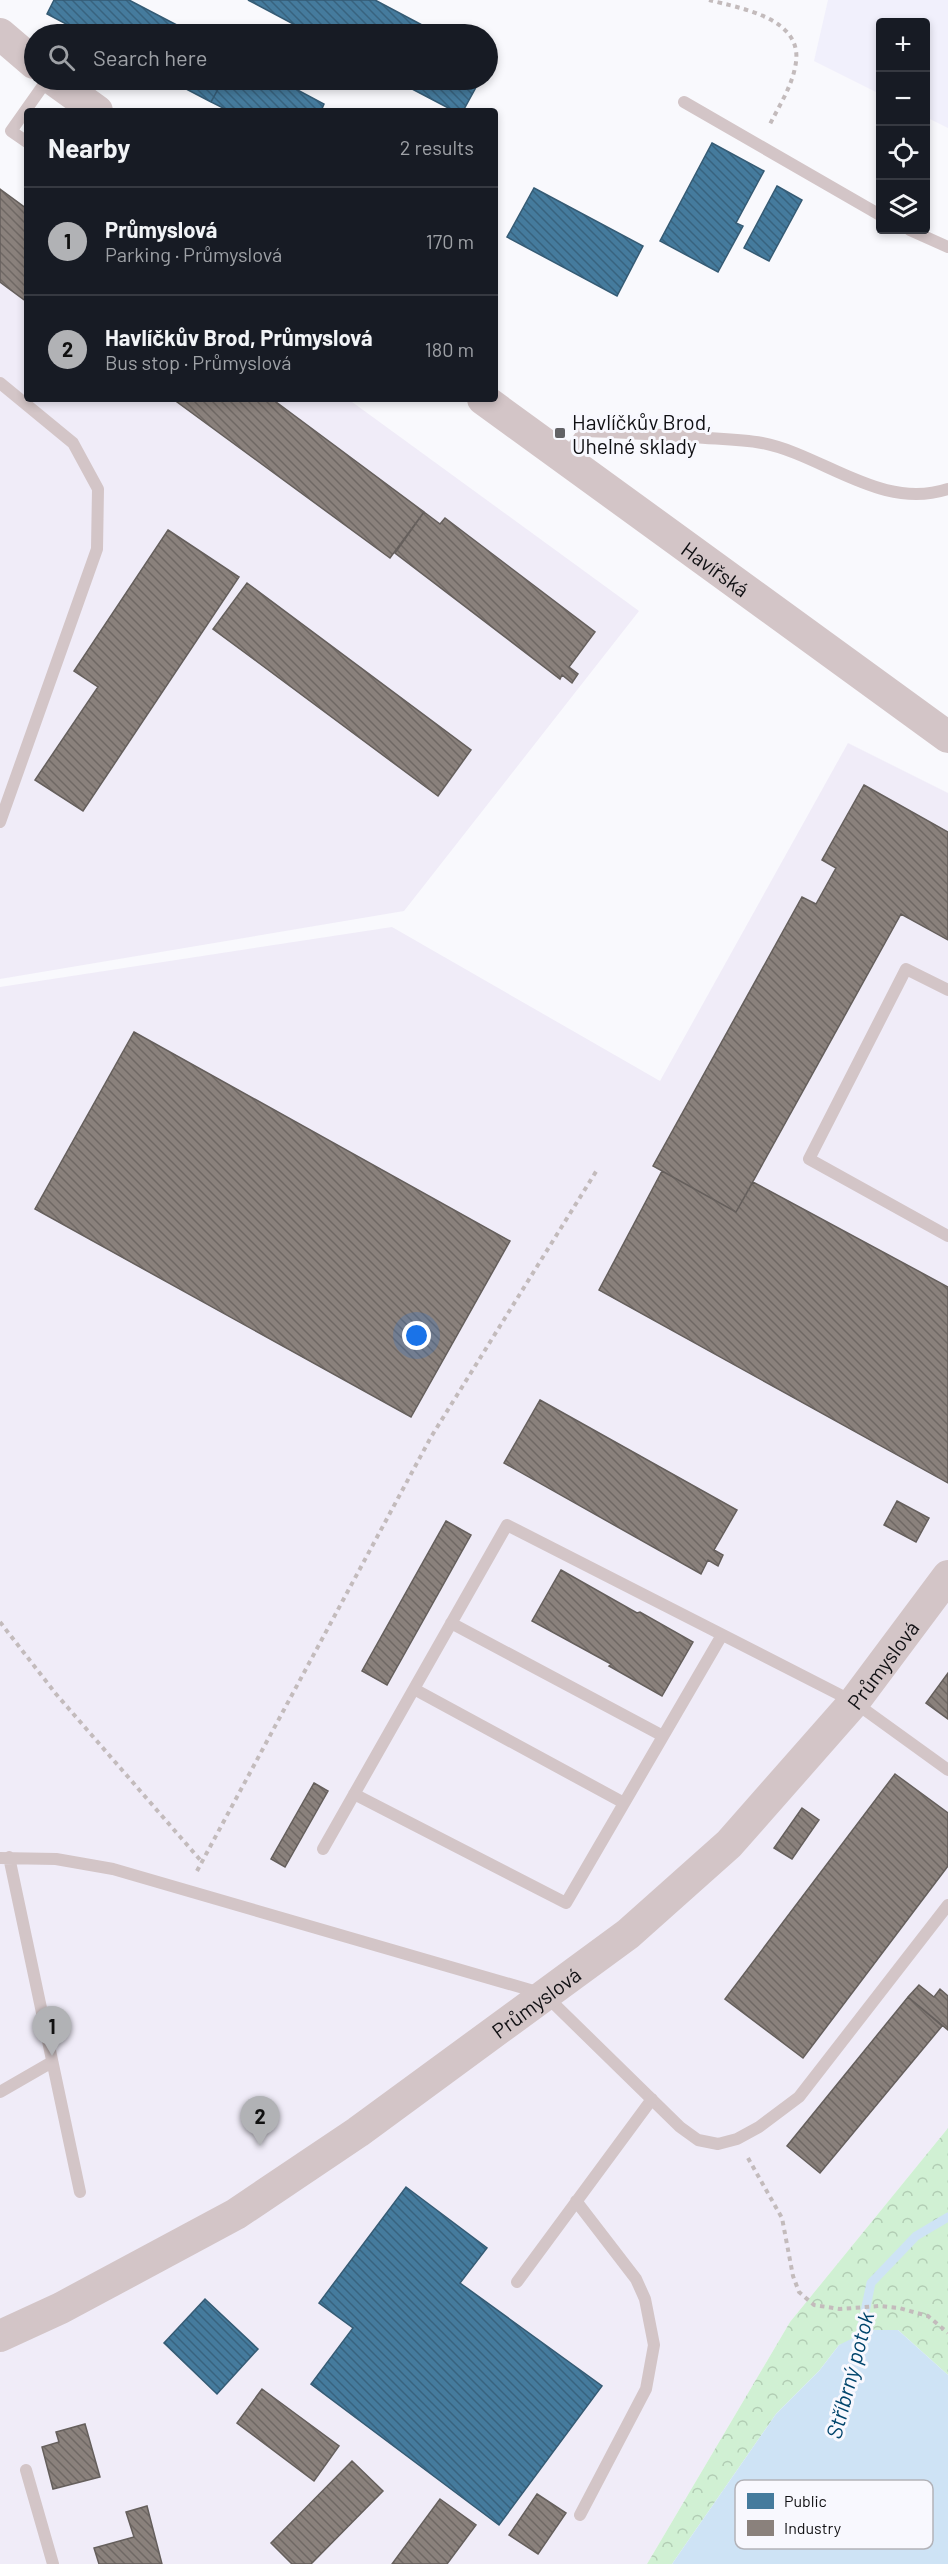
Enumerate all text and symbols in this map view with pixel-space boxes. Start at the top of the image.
map controls [876,18,930,234]
button: + [876,18,930,72]
search box [24,24,498,90]
icon: search [45,41,78,74]
text: Search here [93,44,207,70]
button: − [876,72,930,126]
button: locate [876,126,930,180]
text: Nearby [48,132,130,163]
text: 2 results [400,135,474,159]
button: layers [876,180,930,234]
text: Průmyslová [105,216,217,242]
text: 1 [64,229,71,253]
text: 170 m [426,229,474,253]
text: Parking · Průmyslová [105,242,282,266]
text: Havlíčkův Brod, Průmyslová [105,324,373,350]
text: 2 [62,337,73,361]
text: 180 m [425,337,474,361]
text: Bus stop · Průmyslová [105,350,291,374]
place label: Havlíčkův Brod, Uhelné sklady [572,409,712,458]
marker: Havlíčkův Brod, Uhelné sklady [553,426,567,440]
street label: Havířská [677,535,755,601]
your location [402,1321,431,1350]
street label: Průmyslová [841,1615,923,1714]
street label: Průmyslová [486,1961,585,2043]
pin: 1 [32,2006,72,2056]
pin: 2 [240,2096,280,2146]
water label: Stříbrný potok [820,2308,878,2441]
legend [735,2480,933,2549]
text: Public [784,2491,827,2510]
text: Industry [784,2518,842,2537]

